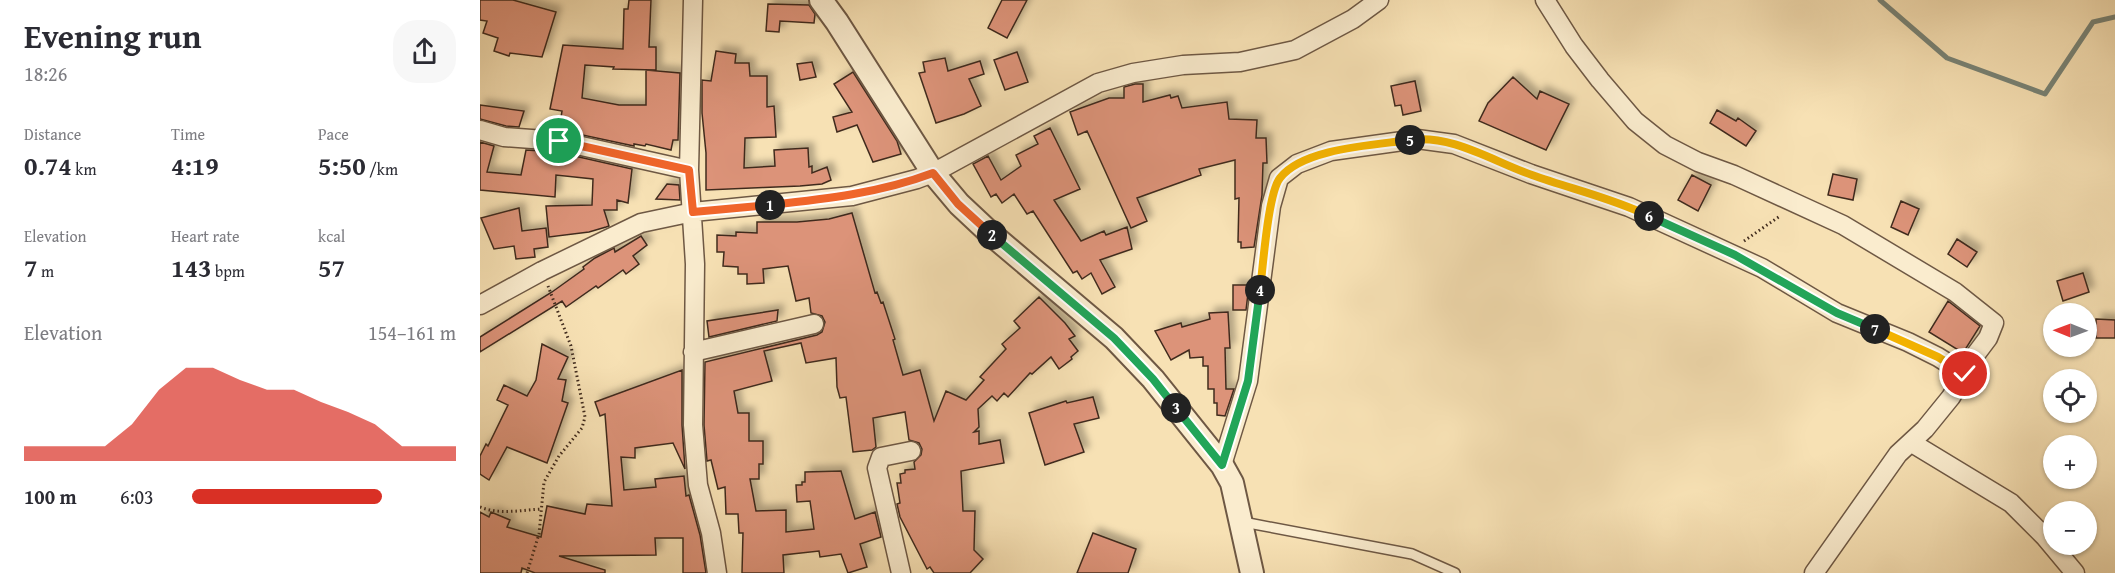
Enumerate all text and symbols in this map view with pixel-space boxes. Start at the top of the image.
text: Evening run [24,12,201,60]
button: share [393,20,456,83]
text: 18:26 [24,59,67,88]
pin [533,115,584,166]
text: Distance [24,122,81,146]
text: Time [171,122,205,146]
text: Pace [318,122,349,146]
icon: arrive [542,124,575,157]
pin: 5 [1395,125,1425,155]
text: 5 [1406,128,1414,152]
text: 0.74 [24,146,72,185]
text: 4:19 [171,146,219,185]
text: 5:50 [318,146,366,185]
text: km [72,157,96,181]
text: /km [366,157,398,181]
pin: 1 [755,190,785,220]
text: 1 [766,193,774,217]
pin: 6 [1634,201,1664,231]
text: 6 [1645,204,1653,228]
pin: 2 [977,220,1007,250]
text: 2 [988,223,996,247]
text: Elevation [24,224,87,248]
text: Heart rate [171,224,240,248]
text: kcal [318,224,345,248]
text: 7 [24,248,37,287]
text: 143 [171,248,211,287]
text: 57 [318,248,345,287]
text: m [37,259,54,283]
text: bpm [211,259,245,283]
pin: 4 [1245,275,1275,305]
text: 4 [1256,278,1264,302]
north arrow [2043,303,2097,357]
map controls [2043,303,2097,555]
pin: 7 [1860,314,1890,344]
text: 7 [1871,317,1879,341]
text: Elevation [24,318,102,347]
text: 154–161 m [368,318,456,347]
pin [1939,348,1990,399]
icon: check [1948,357,1981,390]
button: locate [2043,369,2097,423]
pin: 3 [1161,393,1191,423]
text: 3 [1172,396,1180,420]
button: + [2043,435,2097,489]
text: 100 m [24,482,77,511]
text: 6:03 [120,482,154,511]
button: − [2043,501,2097,555]

